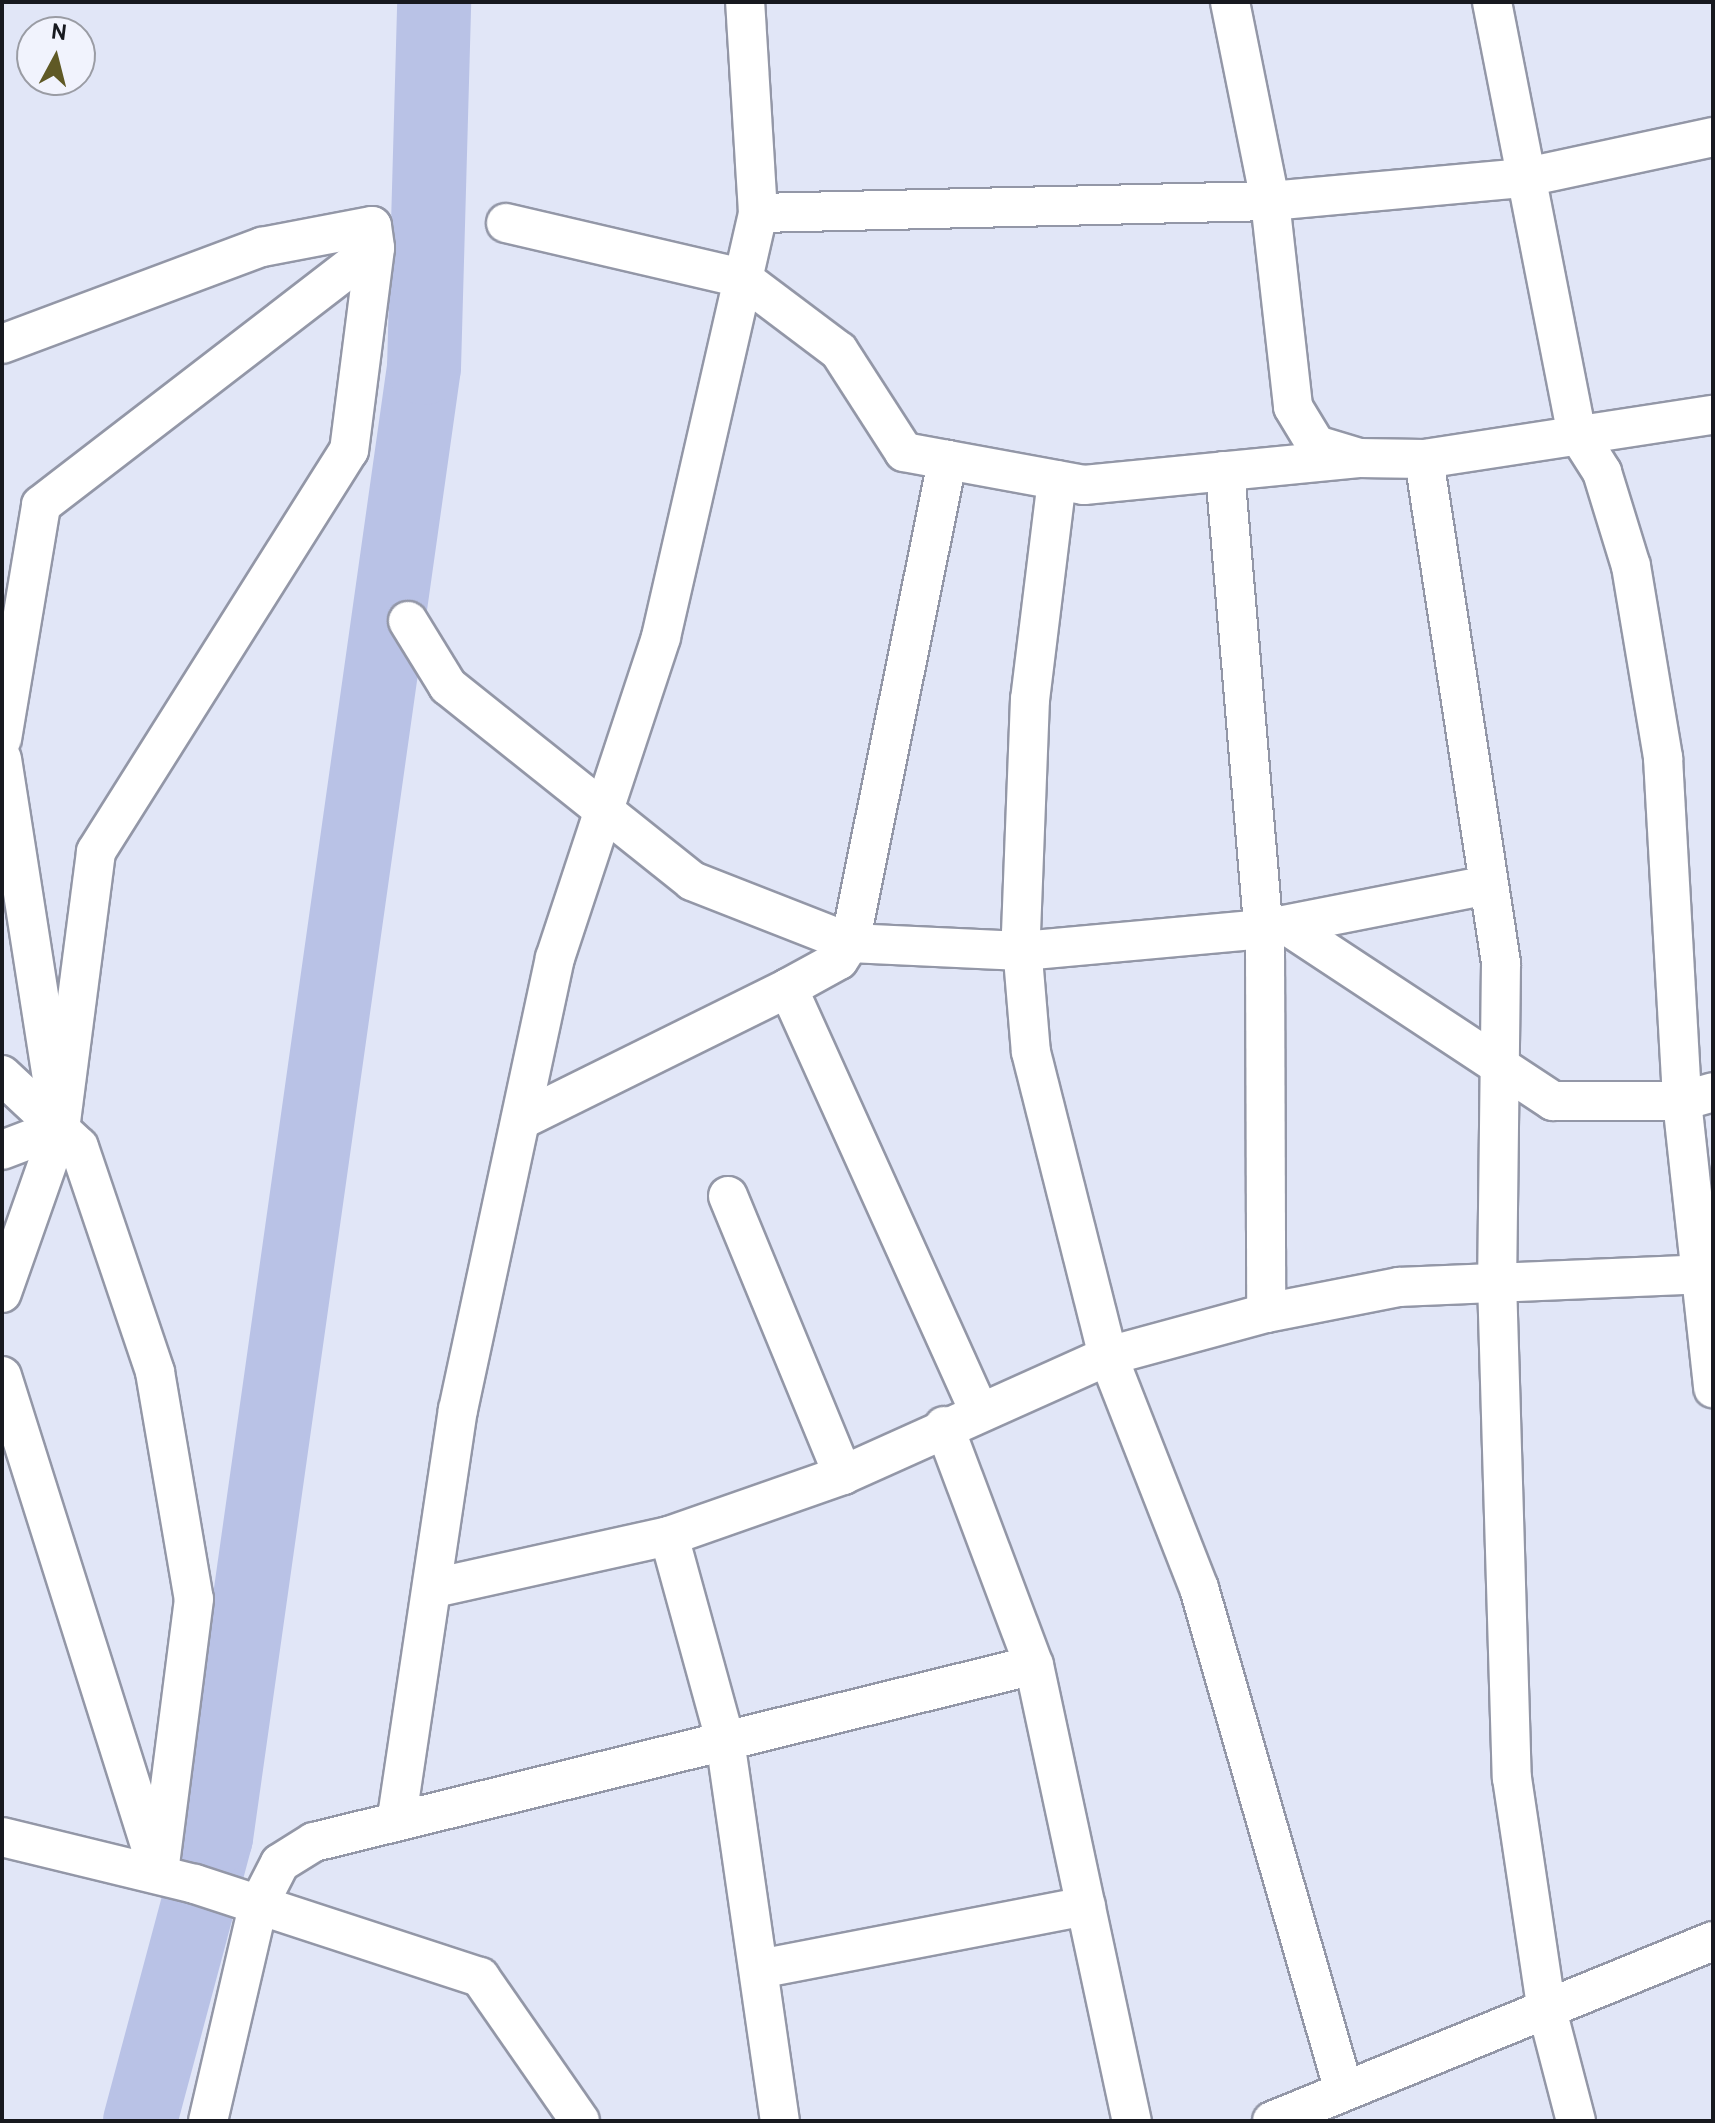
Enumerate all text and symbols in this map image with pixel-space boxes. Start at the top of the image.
north arrow [16,16,96,96]
text: N [49,19,68,48]

